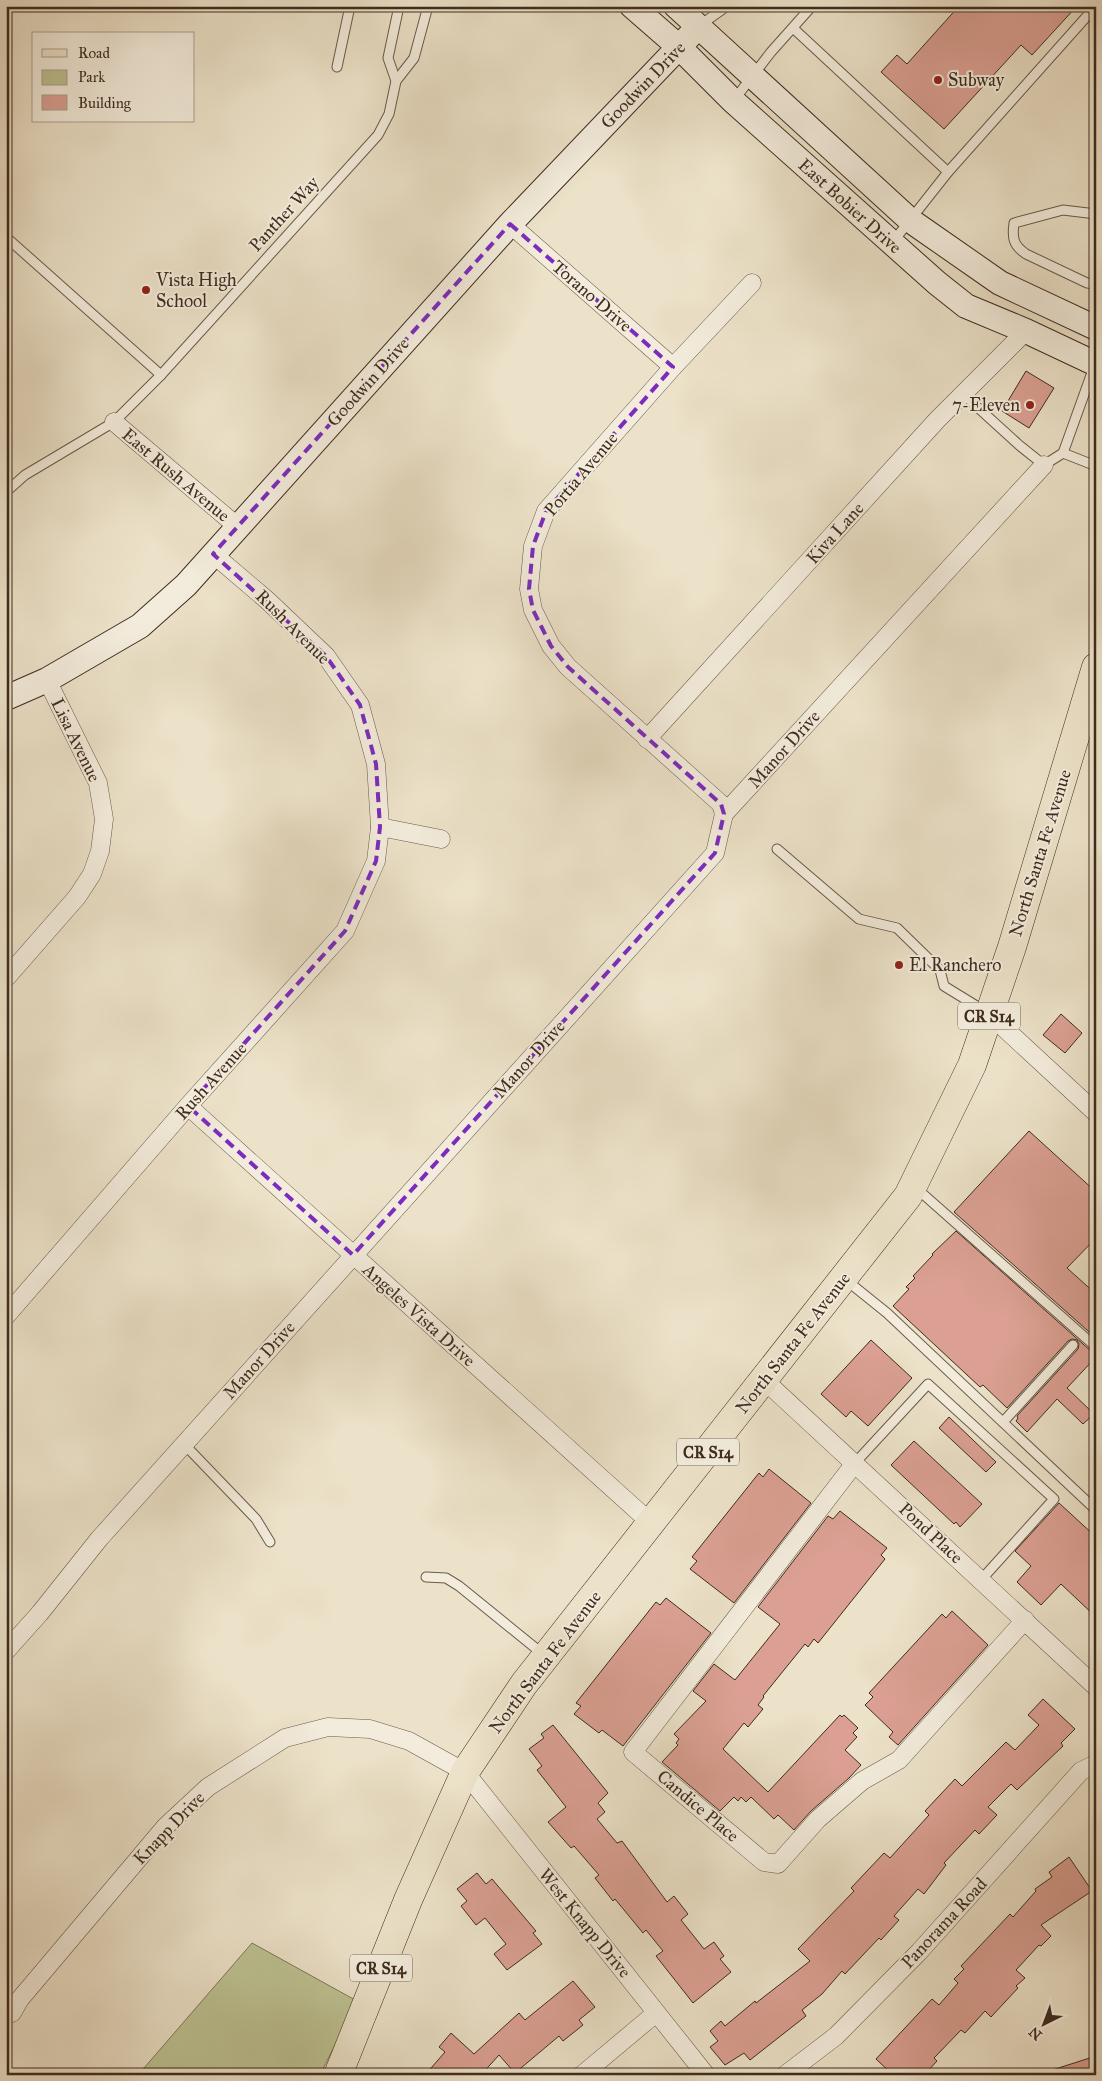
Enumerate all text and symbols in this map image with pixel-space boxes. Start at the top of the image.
legend [32,32,195,122]
street label: Goodwin Drive [596,37,690,133]
text: Road [78,44,110,62]
text: Park [78,68,105,86]
place label: Subway [948,69,1005,91]
marker: Subway [932,74,944,86]
text: Building [78,94,132,112]
street label: East Bobier Drive [794,154,906,258]
street label: Panther Way [244,171,324,256]
street label: Torano Drive [548,255,636,337]
place label: Vista High School [155,269,237,312]
marker: Vista High School [140,284,152,296]
street label: Goodwin Drive [322,333,414,431]
place label: 7-Eleven [952,394,1020,416]
marker: 7-Eleven [1024,399,1036,411]
street label: East Rush Avenue [118,424,234,526]
street label: Portia Avenue [540,428,622,520]
street label: Kiva Lane [801,497,869,569]
street label: Rush Avenue [251,585,335,669]
street label: Lisa Avenue [46,695,106,785]
street label: Manor Drive [743,705,825,793]
street label: North Santa Fe Avenue [1004,767,1076,939]
place label: El Ranchero [909,954,1002,976]
marker: El Ranchero [893,959,905,971]
road number: CR S14 [958,1002,1020,1030]
street label: Manor Drive [488,1015,570,1103]
street label: Rush Avenue [171,1038,251,1124]
street label: Angeles Vista Drive [357,1258,480,1372]
street label: North Santa Fe Avenue [731,1268,855,1418]
street label: Manor Drive [218,1316,300,1404]
road number: CR S14 [677,1438,739,1465]
street label: Pond Place [894,1498,968,1568]
street label: North Santa Fe Avenue [484,1586,606,1738]
street label: Candice Place [652,1765,744,1847]
street label: Knapp Drive [129,1787,209,1869]
street label: West Knapp Drive [534,1864,636,1982]
street label: Panorama Road [896,1873,992,1973]
road number: CR S14 [350,1955,412,1982]
north arrow [1020,1998,1070,2048]
text: N [1025,2023,1046,2044]

